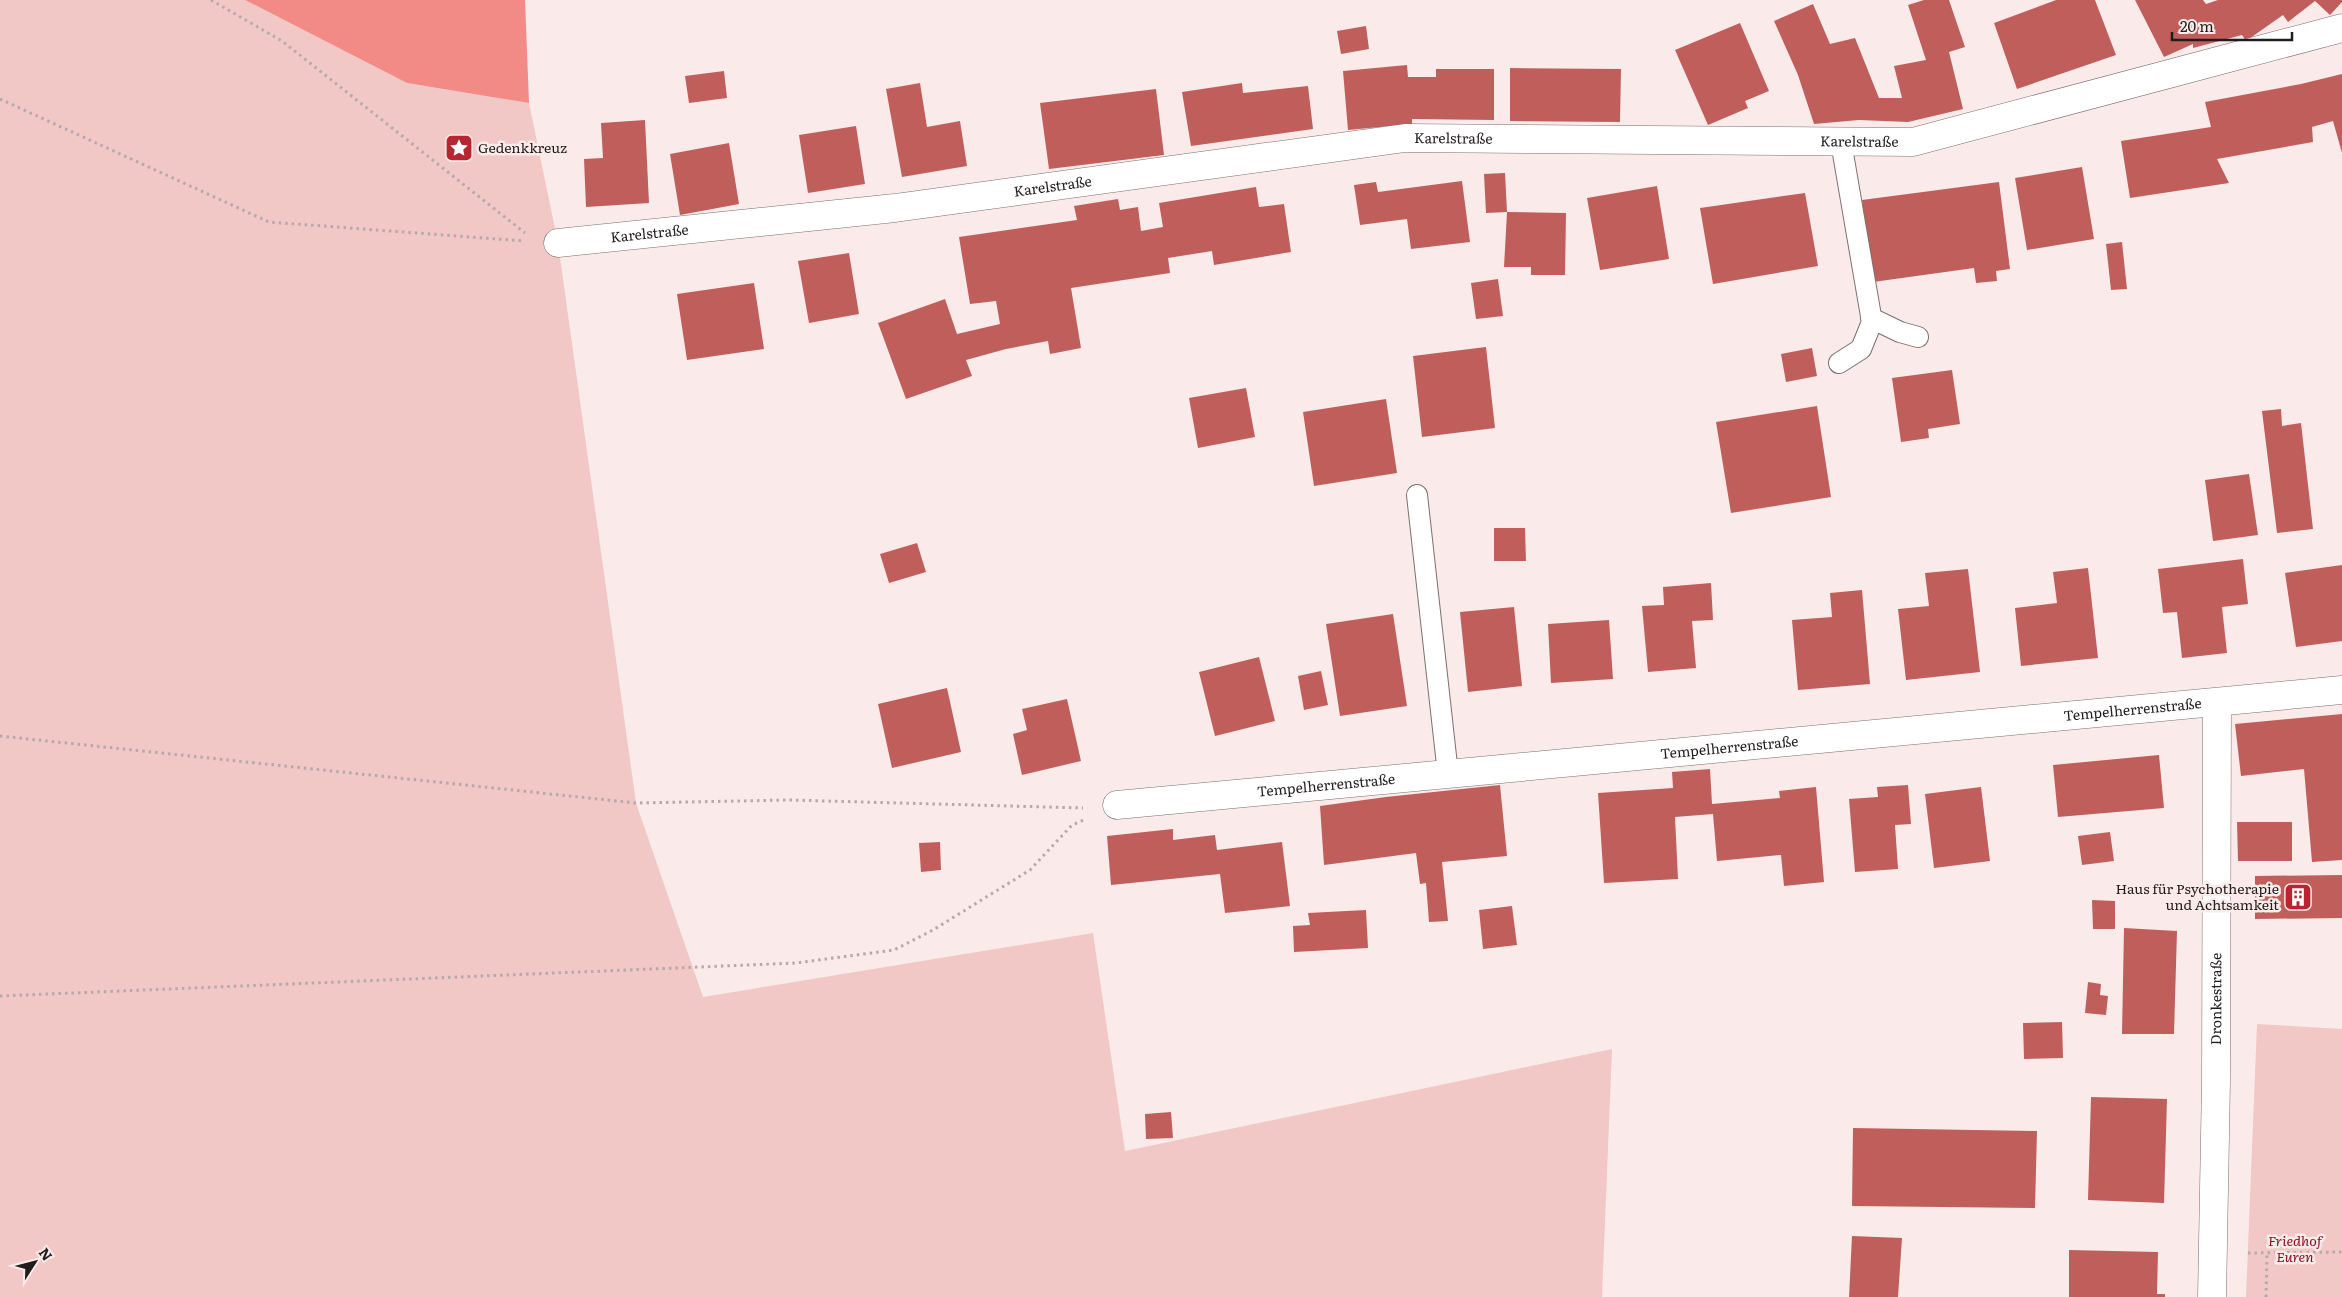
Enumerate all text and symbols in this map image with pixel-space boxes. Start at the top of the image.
scale bar [2172,10,2292,42]
text: 20 m [2180,14,2214,37]
street label: Karelstraße [1414,127,1493,148]
street label: Karelstraße [1820,130,1899,151]
place icon: Gedenkkreuz [444,133,474,163]
place label: Gedenkkreuz [478,137,567,157]
street label: Karelstraße [1012,170,1093,201]
street label: Karelstraße [609,218,689,247]
street label: Tempelherrenstraße [2063,692,2202,725]
street label: Tempelherrenstraße [1659,730,1799,763]
street label: Tempelherrenstraße [1256,768,1396,801]
place label: Haus für Psychotherapie und Achtsamkeit [2115,878,2279,914]
building icon: Haus für Psychotherapie und Achtsamkeit [2283,882,2313,912]
street label: Dronkestraße [2205,953,2225,1045]
park label: Friedhof Euren [2268,1230,2324,1266]
north arrow [10,1237,60,1287]
text: N [35,1243,58,1265]

